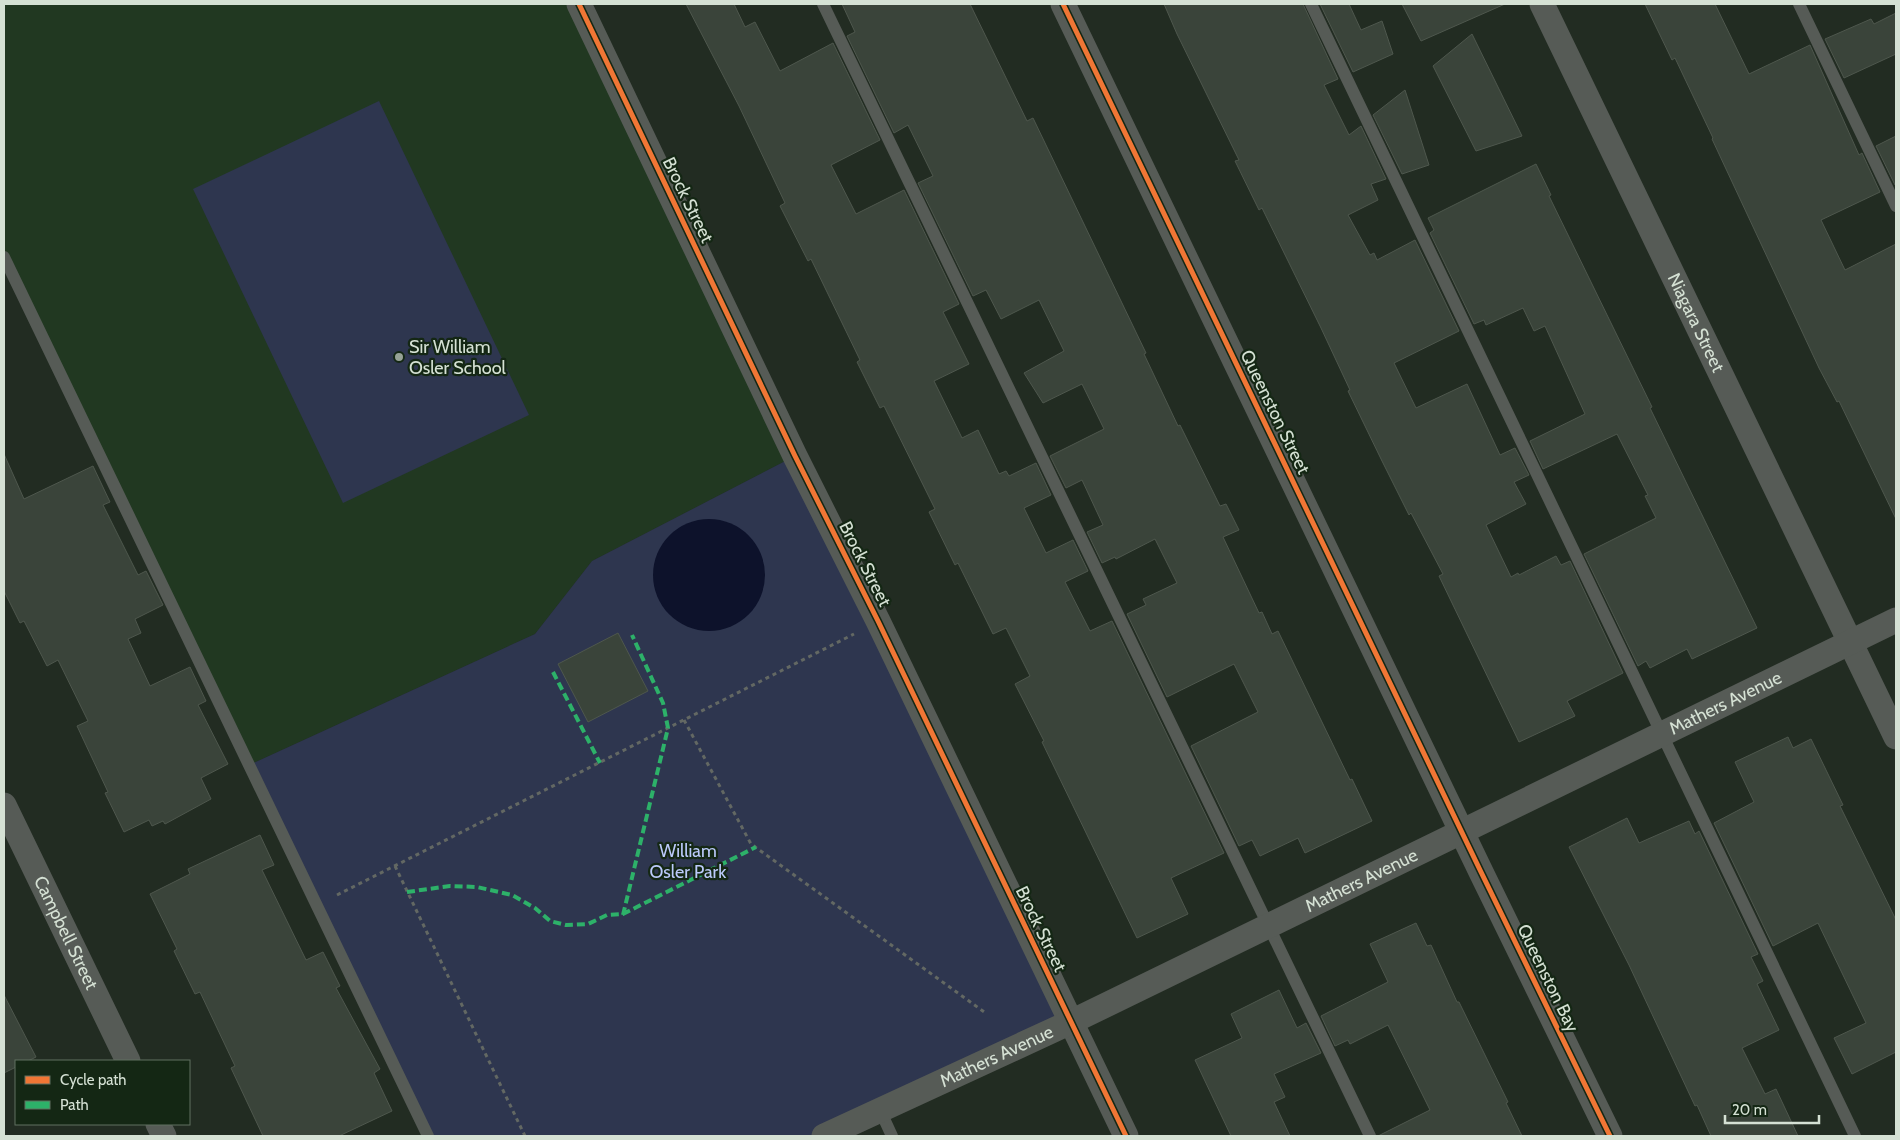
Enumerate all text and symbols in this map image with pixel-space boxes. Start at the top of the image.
street label: Brock Street [658,154,718,246]
street label: Niagara Street [1663,270,1729,376]
place label: Sir William Osler School [409,336,507,379]
street label: Queenston Street [1235,346,1315,478]
marker: Sir William Osler School [393,351,405,363]
street label: Brock Street [834,518,896,610]
street label: Mathers Avenue [1666,666,1785,740]
park label: William Osler Park [650,840,727,883]
street label: Mathers Avenue [1302,844,1421,917]
street label: Campbell Street [29,872,103,993]
street label: Brock Street [1011,883,1071,975]
street label: Queenston Bay [1512,920,1584,1036]
street label: Mathers Avenue [936,1021,1057,1092]
legend [15,1060,190,1125]
text: Cycle path [60,1071,126,1089]
scale bar [1725,1092,1819,1124]
text: Path [60,1096,89,1114]
text: 20 m [1732,1101,1767,1119]

